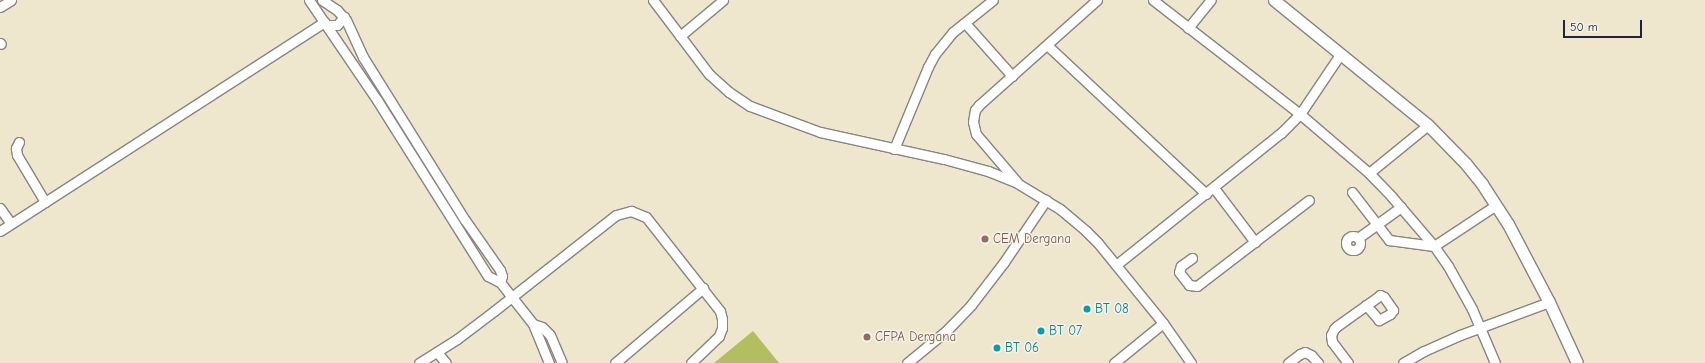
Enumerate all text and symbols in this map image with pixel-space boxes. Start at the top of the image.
scale bar [1565,12,1644,38]
text: 50 m [1570,20,1598,34]
place label: CEM Dergana [993,231,1071,247]
marker: CEM Dergana [980,234,990,244]
place label: BT 08 [1095,301,1129,317]
marker: BT 08 [1082,304,1092,314]
place label: BT 07 [1049,323,1082,339]
marker: BT 07 [1036,326,1046,336]
place label: CFPA Dergana [875,329,956,345]
marker: CFPA Dergana [862,332,872,342]
place label: BT 06 [1005,340,1039,356]
marker: BT 06 [992,343,1002,353]

